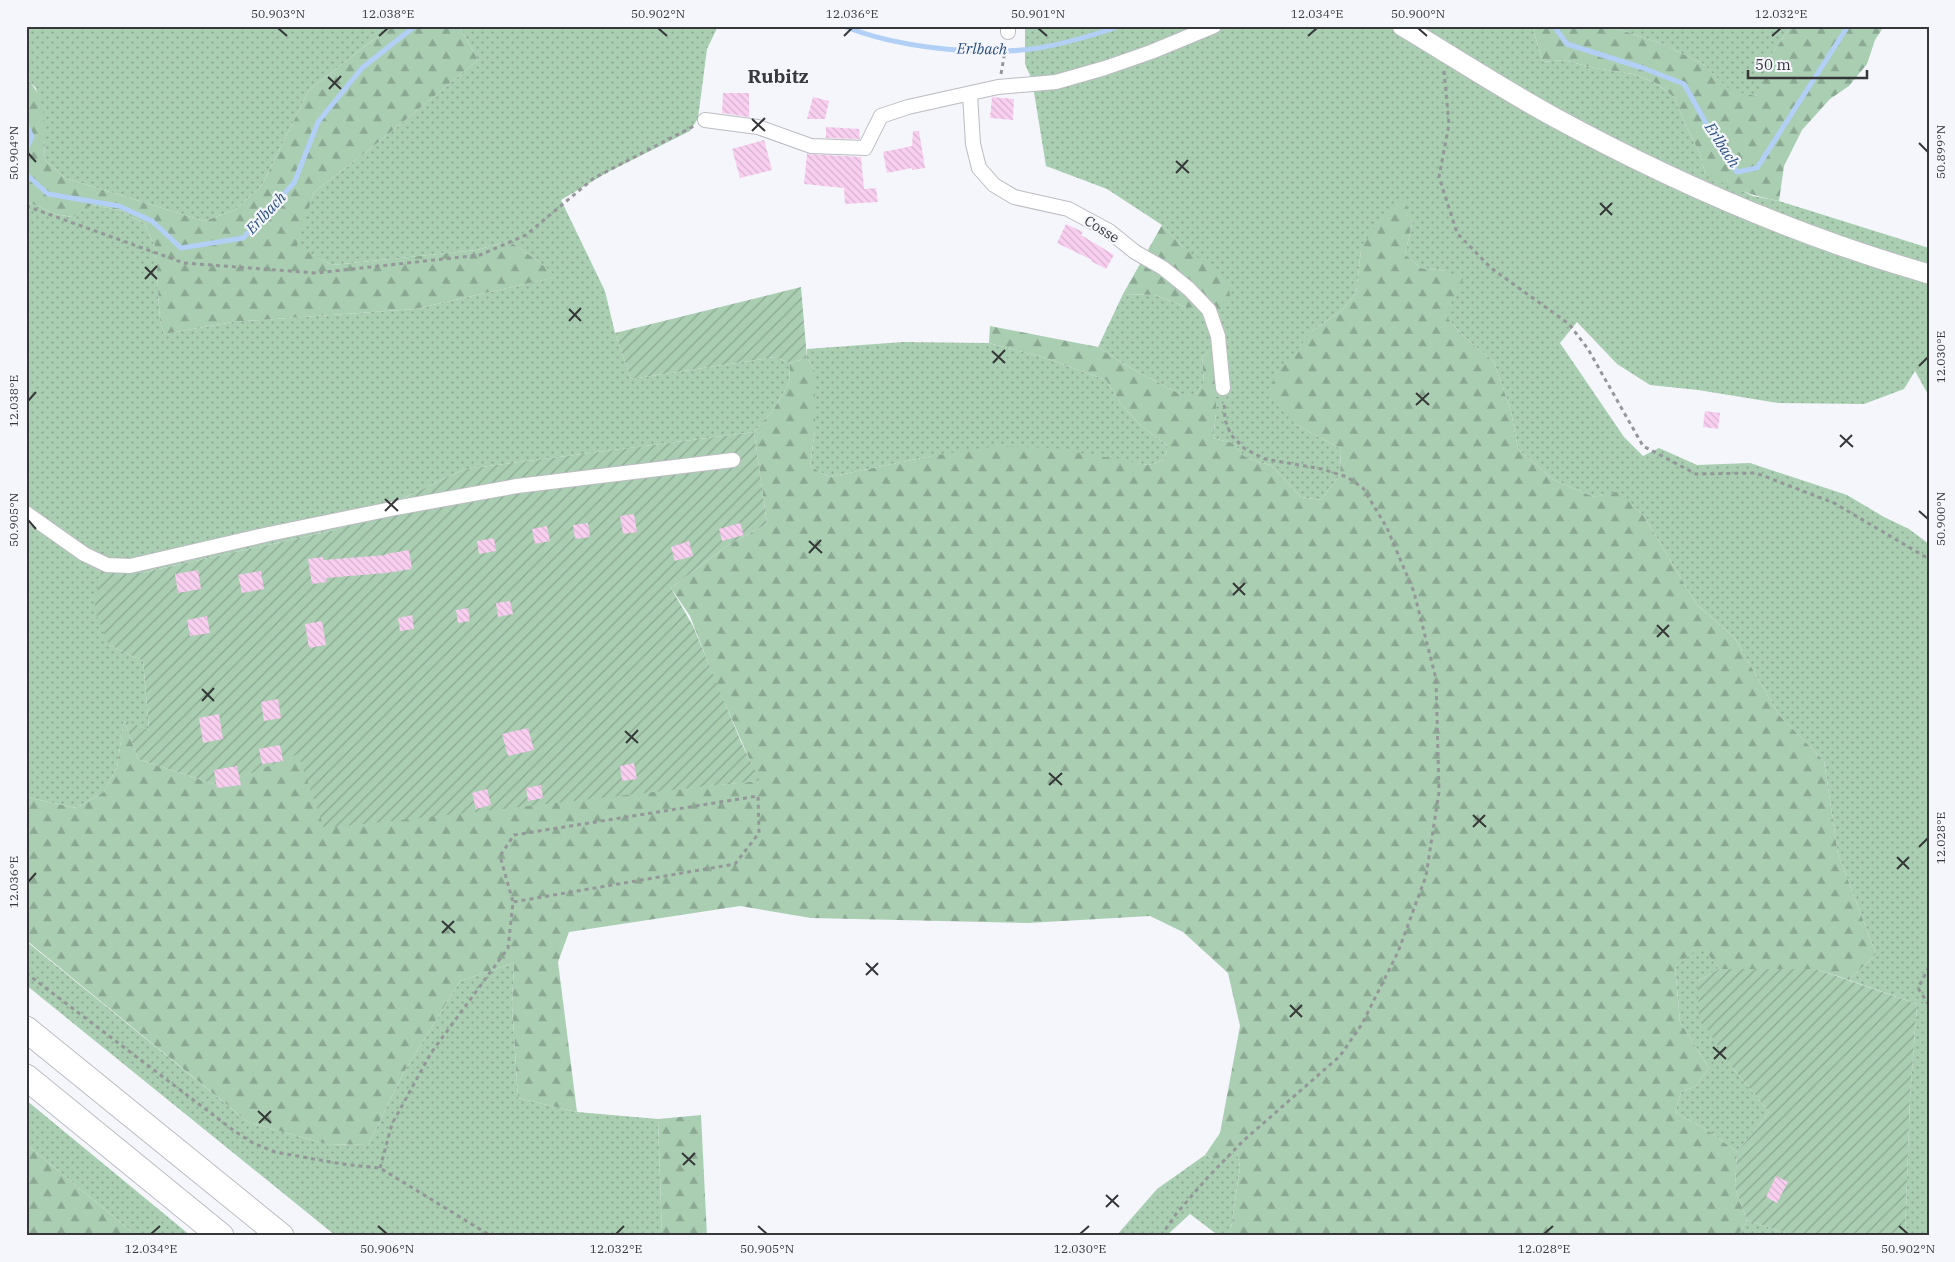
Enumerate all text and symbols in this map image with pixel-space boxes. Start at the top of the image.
text: 50.903°N [251,6,305,21]
text: 12.038°E [362,6,414,21]
text: 50.902°N [631,6,685,21]
text: 12.036°E [826,6,878,21]
text: 50.901°N [1011,6,1065,21]
text: 12.034°E [1291,6,1343,21]
text: 50.900°N [1391,6,1445,21]
text: 12.032°E [1755,6,1807,21]
water label: Erlbach [956,39,1008,58]
scale bar [1748,48,1866,80]
text: 50 m [1755,55,1791,74]
district label: Rubitz [747,64,809,88]
water label: Erlbach [1700,118,1744,172]
text: 50.899°N [1933,125,1948,179]
text: 50.904°N [6,126,21,180]
water label: Erlbach [241,187,290,238]
street label: Cosse [1081,211,1123,247]
text: 12.030°E [1933,331,1948,383]
text: 12.038°E [6,375,21,427]
text: 50.900°N [1933,492,1948,546]
text: 50.905°N [6,493,21,547]
text: 12.028°E [1933,812,1948,864]
text: 12.036°E [6,856,21,908]
text: 12.034°E [125,1241,177,1256]
text: 50.906°N [360,1241,414,1256]
text: 12.032°E [590,1241,642,1256]
text: 50.905°N [740,1241,794,1256]
text: 12.030°E [1054,1241,1106,1256]
text: 12.028°E [1518,1241,1570,1256]
text: 50.902°N [1881,1241,1935,1256]

